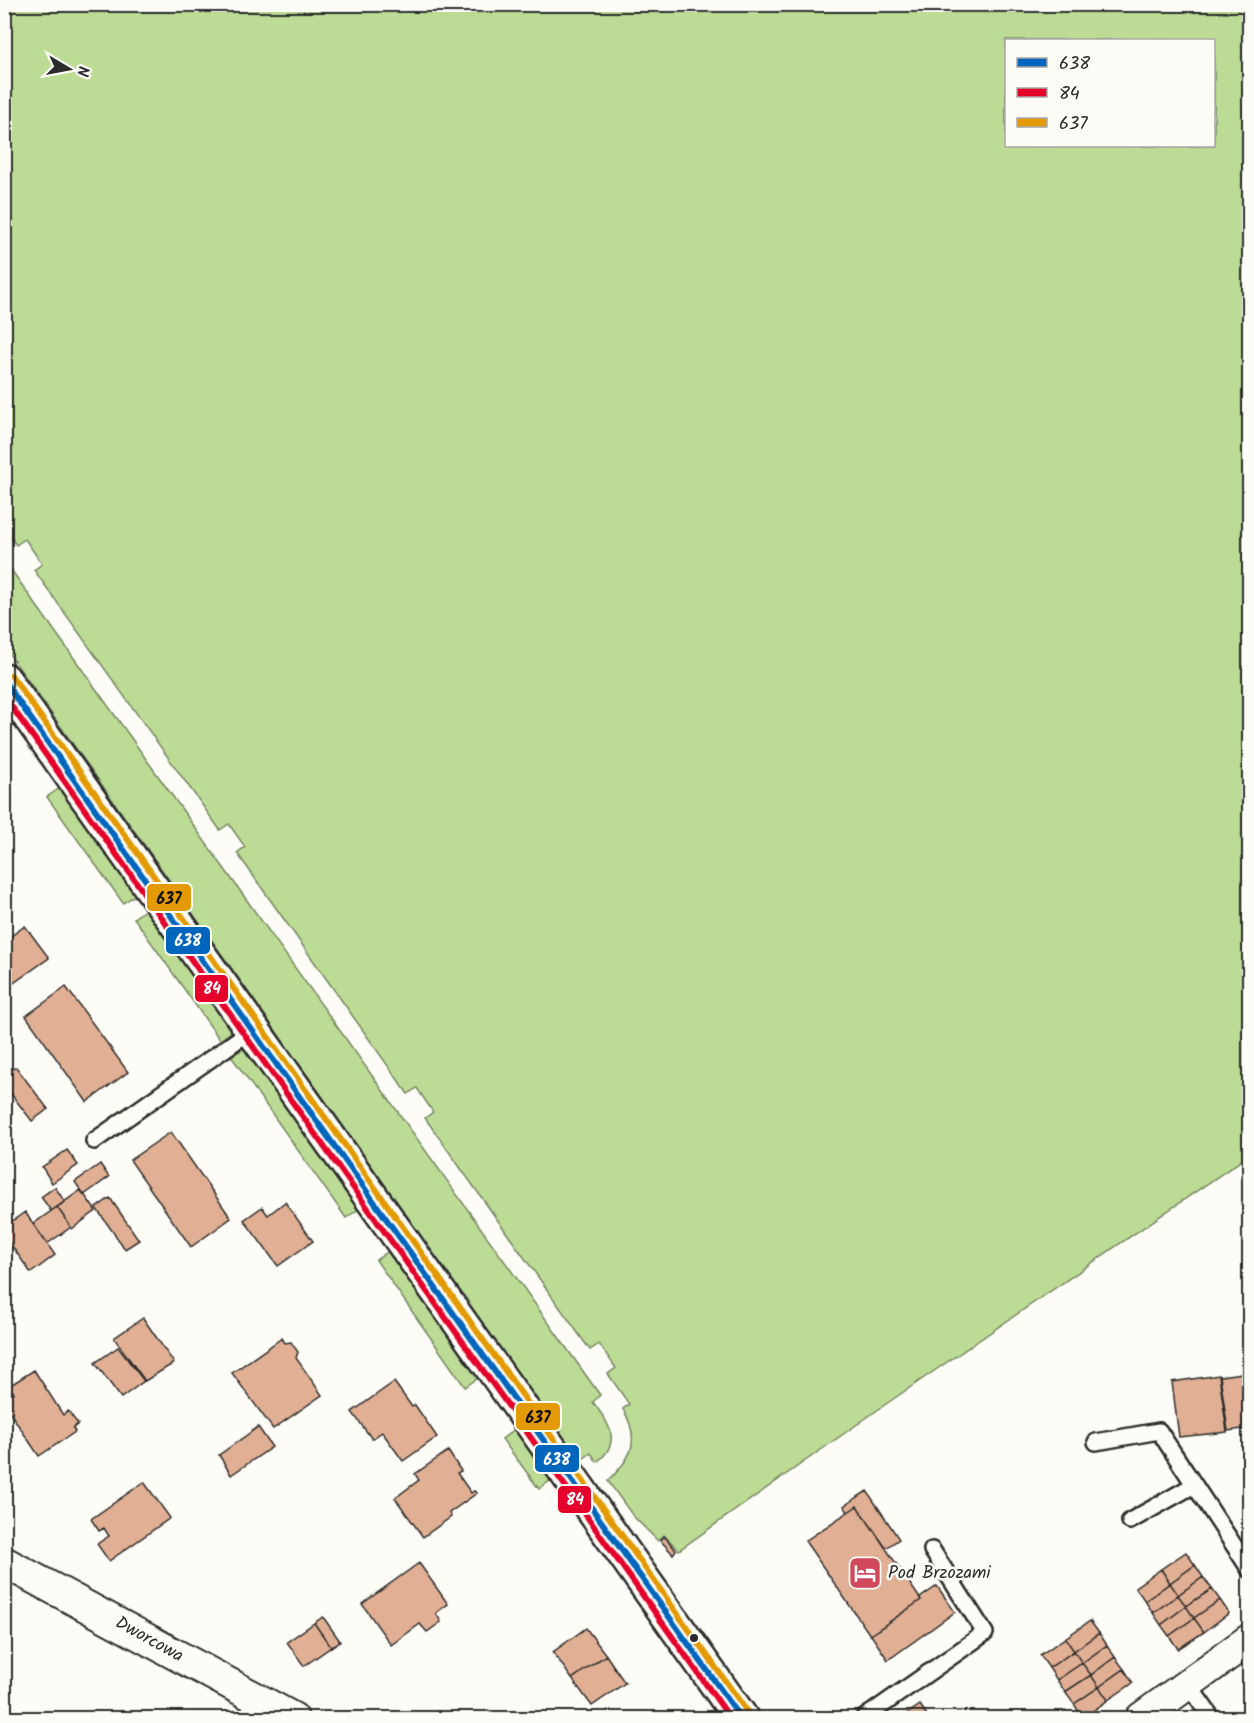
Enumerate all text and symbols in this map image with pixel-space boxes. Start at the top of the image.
north arrow [39,39,99,99]
legend [1005,39,1215,147]
text: 638 [1059,50,1090,79]
text: N [69,64,95,78]
text: 84 [1059,80,1080,109]
text: 637 [1059,110,1088,139]
line badge: 637 [146,883,192,912]
text: 637 [157,887,182,912]
line badge: 638 [165,926,211,955]
text: 638 [175,929,202,954]
line badge: 84 [194,974,229,1003]
text: 84 [203,977,221,1002]
line badge: 637 [515,1402,561,1431]
text: 637 [526,1406,551,1431]
line badge: 638 [534,1444,580,1473]
text: 638 [544,1448,571,1473]
line badge: 84 [557,1485,592,1514]
text: 84 [566,1488,584,1513]
hotel icon: Pod Brzozami [847,1555,883,1591]
place label: Pod Brzozami [888,1559,991,1588]
street label: Dworcowa [109,1609,189,1671]
unlabelled marker [688,1632,700,1644]

